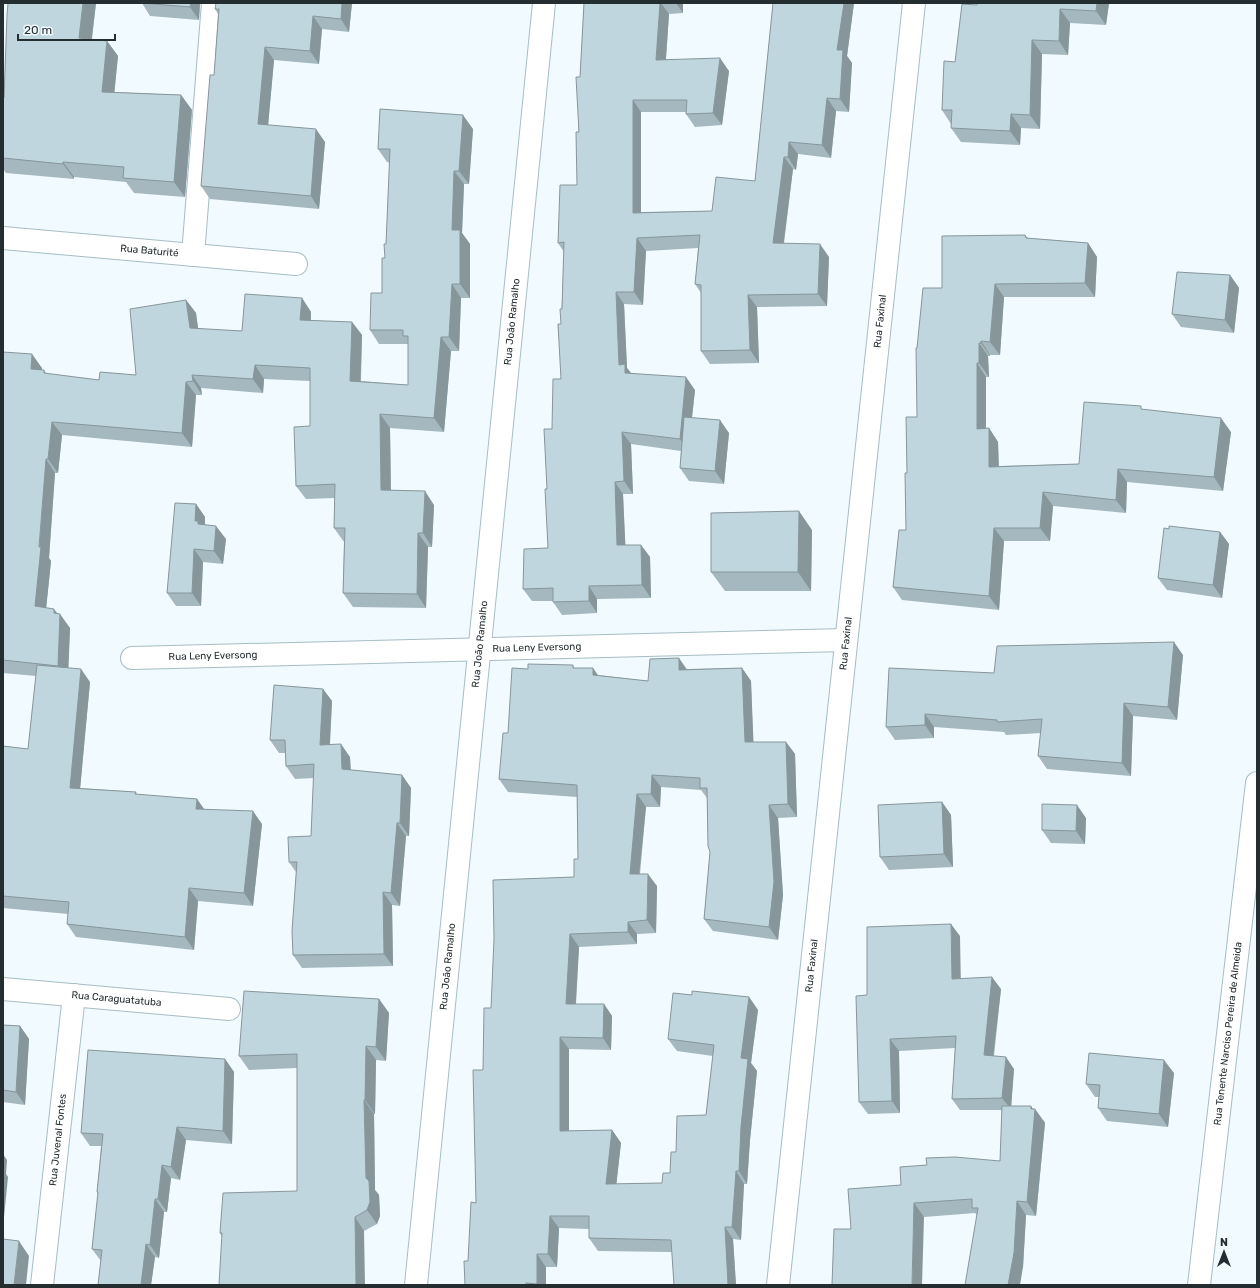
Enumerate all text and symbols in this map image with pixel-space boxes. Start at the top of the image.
scale bar [18,16,115,42]
text: 20 m [24,23,52,37]
street label: Rua Baturité [120,242,179,260]
street label: Rua João Ramalho [502,278,522,366]
street label: Rua Faxinal [871,294,889,349]
street label: Rua João Ramalho [470,600,490,688]
street label: Rua Faxinal [837,616,855,671]
street label: Rua Leny Eversong [492,641,582,655]
street label: Rua Leny Eversong [168,649,258,663]
street label: Rua João Ramalho [437,922,458,1011]
street label: Rua Faxinal [803,939,821,993]
street label: Rua Tenente Narciso Pereira de Almeida [1211,941,1245,1126]
street label: Rua Caraguatatuba [71,989,162,1009]
street label: Rua Juvenal Fontes [47,1093,69,1187]
north arrow [1204,1232,1244,1272]
text: N [1220,1236,1228,1249]

